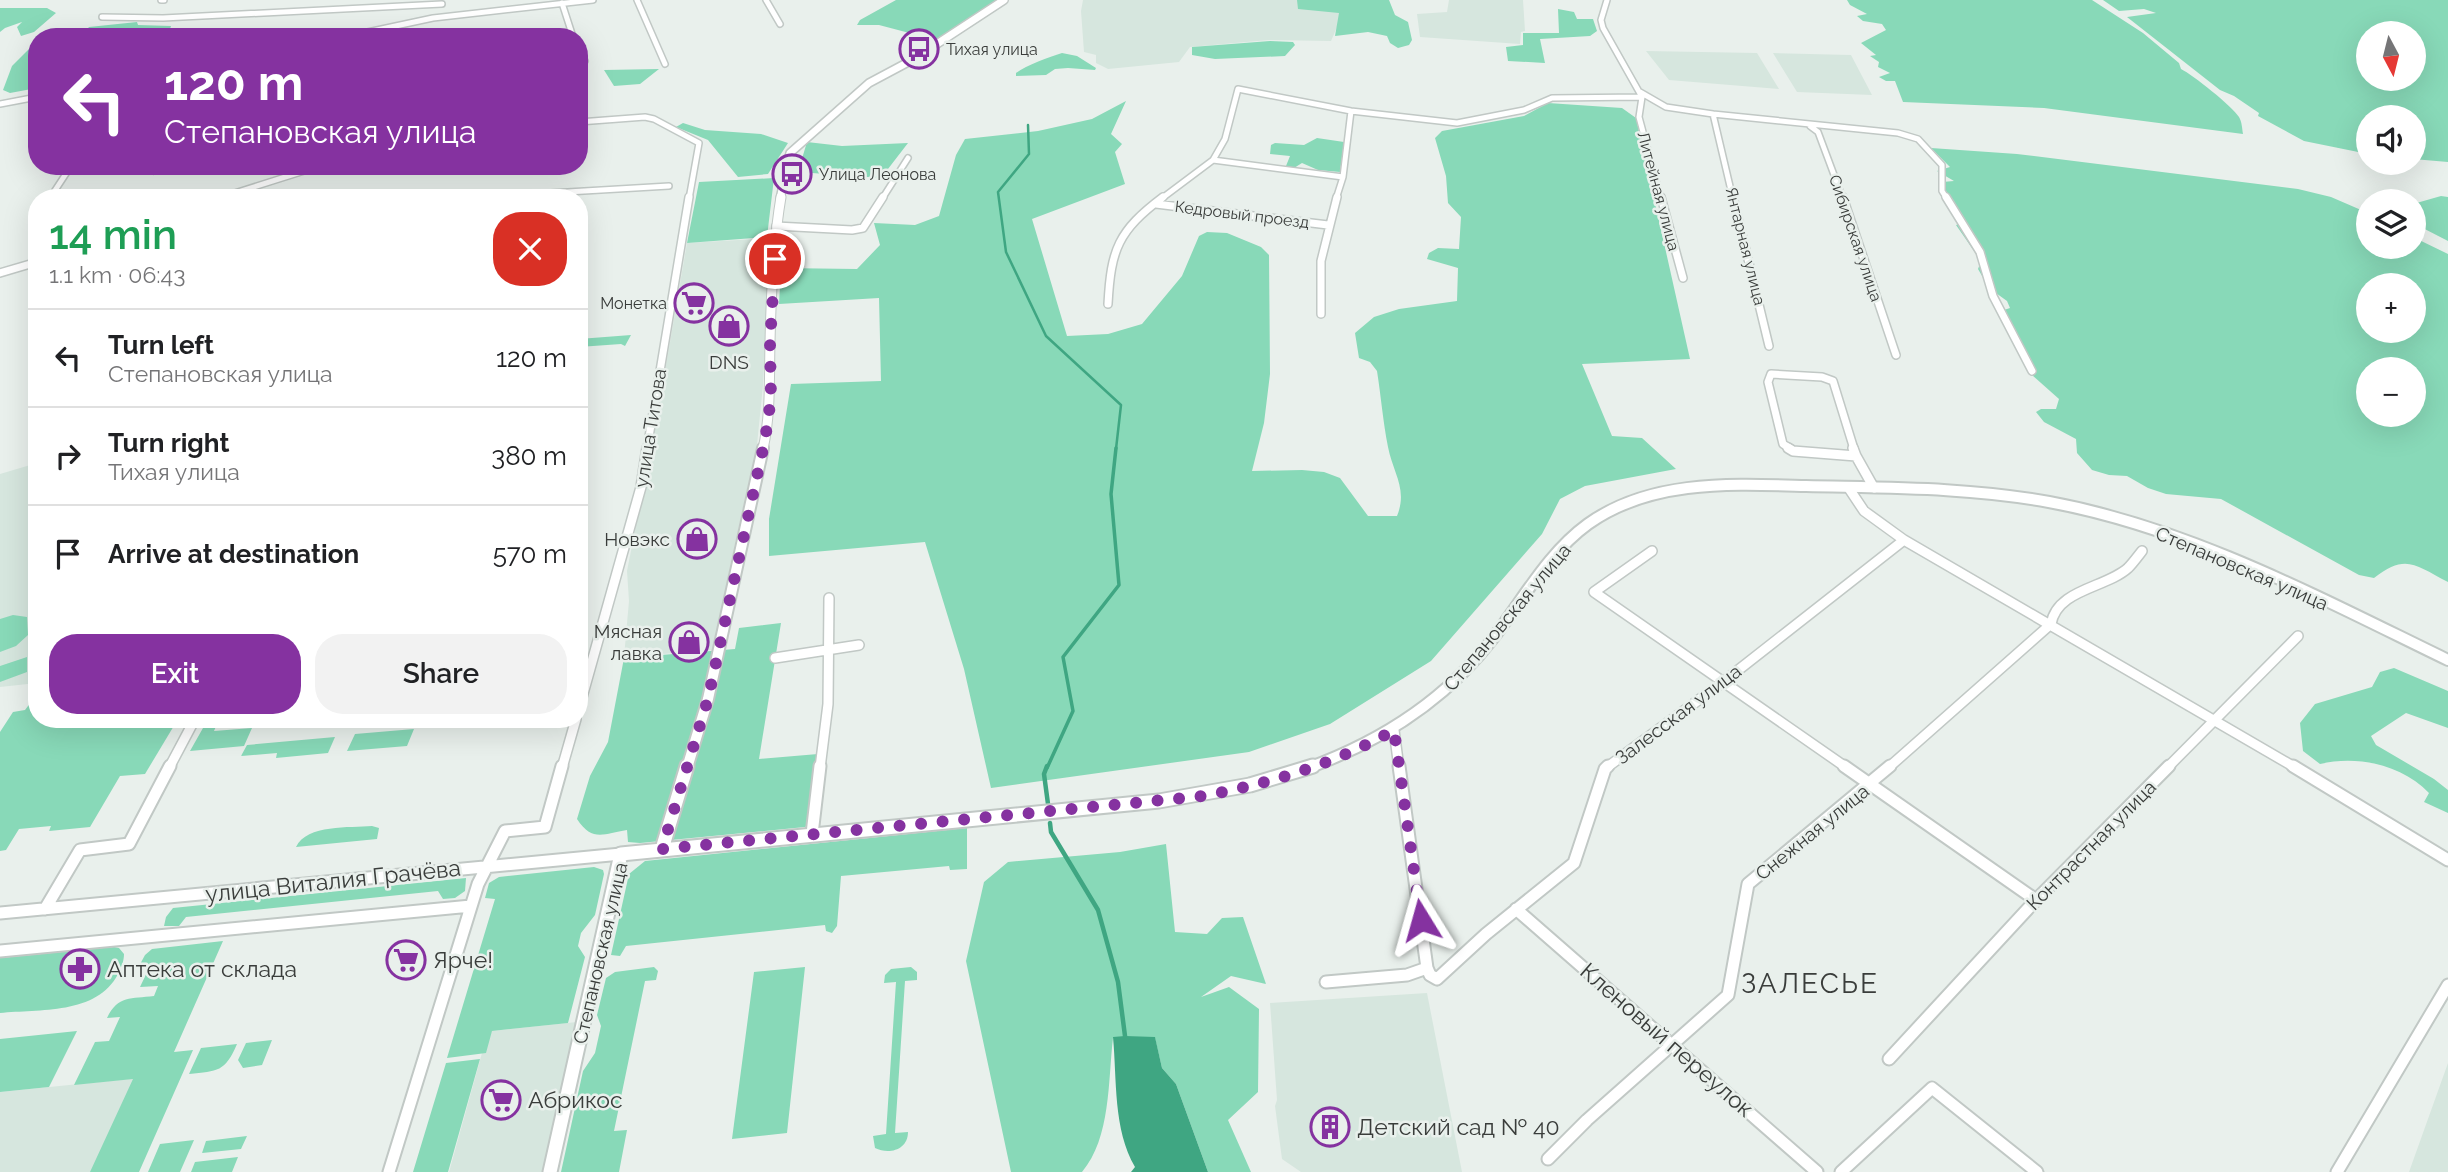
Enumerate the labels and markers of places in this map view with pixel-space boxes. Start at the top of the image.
bus stop icon: Тихая улица [898,28,940,70]
place label: Тихая улица [946,40,1038,59]
bus stop icon: Улица Леонова [771,153,813,195]
place label: Улица Леонова [819,165,936,184]
pin [745,229,805,289]
supermarket icon: Монетка [673,282,715,324]
place label: Монетка [600,294,667,313]
shop icon: DNS [708,305,750,347]
place label: DNS [709,351,749,373]
shop icon: Новэкс [676,518,718,560]
place label: Новэкс [604,528,670,550]
place label: Мясная лавка [594,620,662,664]
shop icon: Мясная лавка [668,621,710,663]
supermarket icon: Ярче! [385,939,427,981]
place label: Ярче! [433,946,493,973]
pharmacy icon: Аптека от склада [59,948,101,990]
place label: Аптека от склада [107,955,297,982]
supermarket icon: Абрикос [480,1079,522,1121]
place label: Абрикос [528,1086,623,1113]
building icon: Детский сад № 40 [1309,1106,1351,1148]
place label: Детский сад № 40 [1357,1113,1560,1140]

